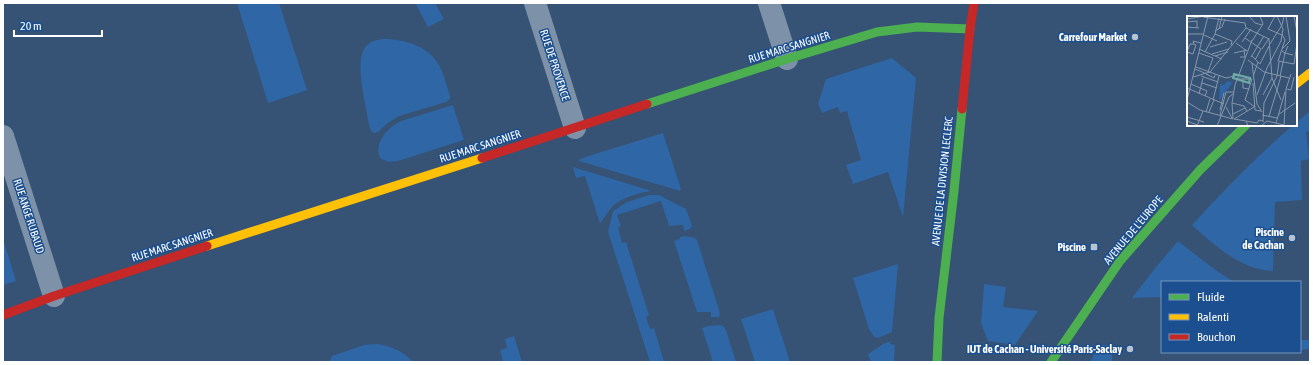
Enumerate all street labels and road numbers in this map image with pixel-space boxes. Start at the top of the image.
street label: RUE DE PROVENCE [538,28,572,102]
street label: RUE MARC SANGNIER [747,29,832,65]
street label: AVENUE DE LA DIVISION LECLERC [929,116,955,246]
street label: RUE MARC SANGNIER [438,127,523,165]
street label: RUE ANGE RUBAUD [11,177,47,255]
street label: AVENUE DE L'EUROPE [1101,193,1165,267]
street label: RUE MARC SANGNIER [130,226,215,264]

